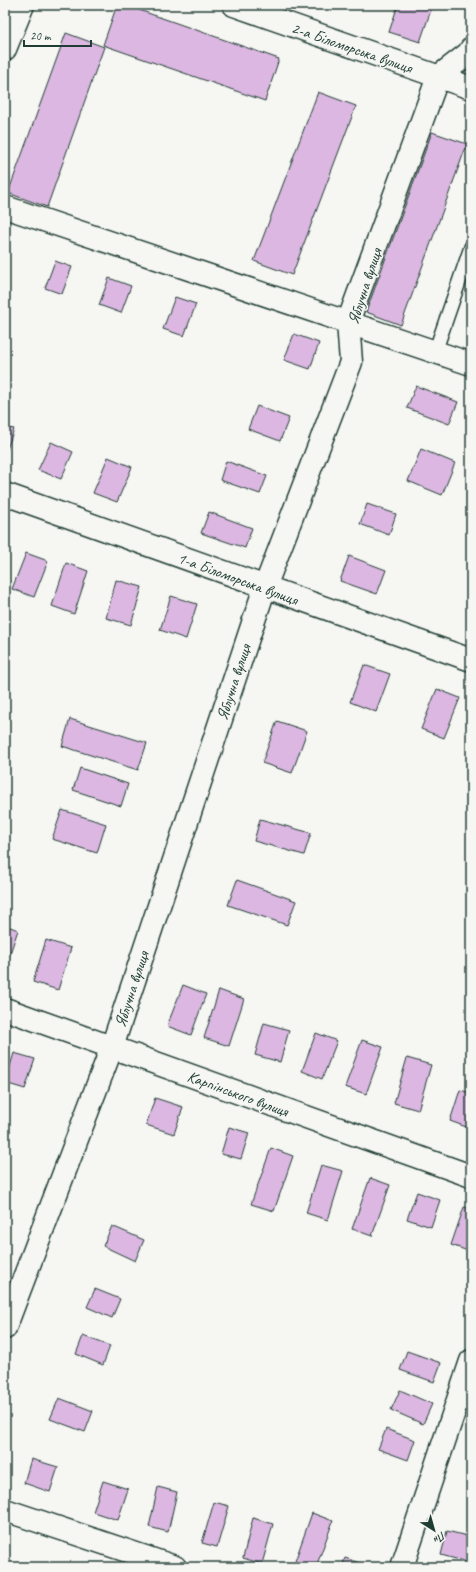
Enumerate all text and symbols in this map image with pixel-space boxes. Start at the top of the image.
street label: 2-а Біломорська вулиця [289,18,416,79]
scale bar [24,22,91,48]
text: 20 m [30,28,52,44]
street label: Яблучна вулиця [343,245,387,327]
street label: 1-а Біломорська вулиця [175,548,302,611]
street label: Яблучна вулиця [212,641,256,723]
street label: Яблучна вулиця [110,948,154,1030]
street label: Карпінського вулиця [185,1066,292,1122]
north arrow [414,1510,454,1550]
text: Пн [430,1529,449,1548]

